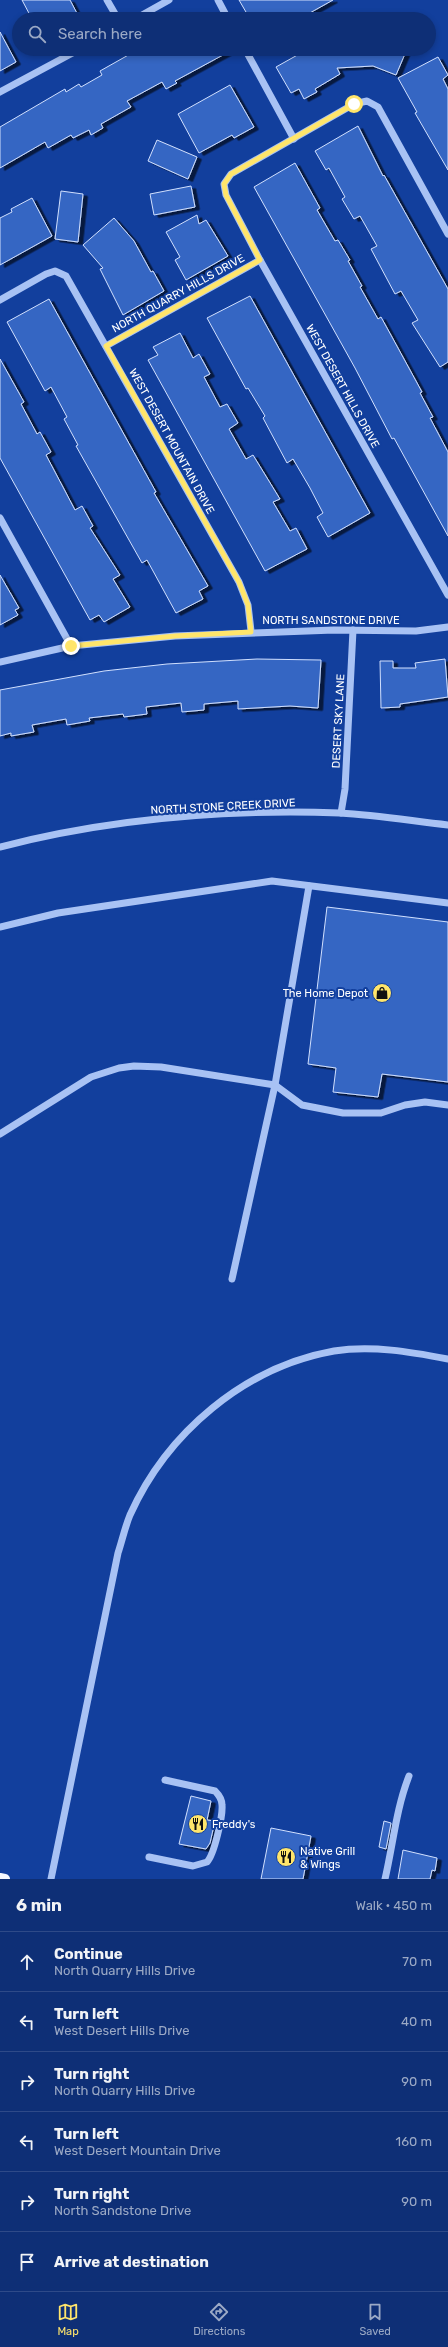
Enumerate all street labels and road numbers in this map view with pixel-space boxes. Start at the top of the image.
street label: NORTH QUARRY HILLS DRIVE [110,251,247,335]
street label: WEST DESERT HILLS DRIVE [303,322,382,451]
street label: WEST DESERT MOUNTAIN DRIVE [126,366,217,516]
street label: NORTH SANDSTONE DRIVE [262,614,400,627]
street label: DESERT SKY LANE [330,673,347,769]
street label: NORTH STONE CREEK DRIVE [150,796,296,817]

